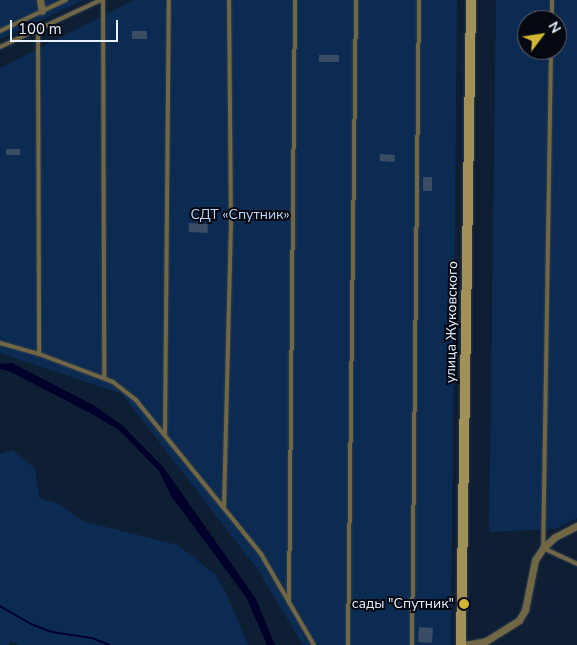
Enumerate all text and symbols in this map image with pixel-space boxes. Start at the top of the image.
scale bar [12,10,120,42]
north arrow [517,10,567,60]
text: N [544,18,565,37]
text: 100 m [18,19,62,39]
park label: СДТ «Спутник» [190,207,290,223]
street label: улица Жуковского [443,261,461,383]
place label: сады "Спутник" [352,596,454,612]
marker: сады "Спутник" [458,598,470,610]

